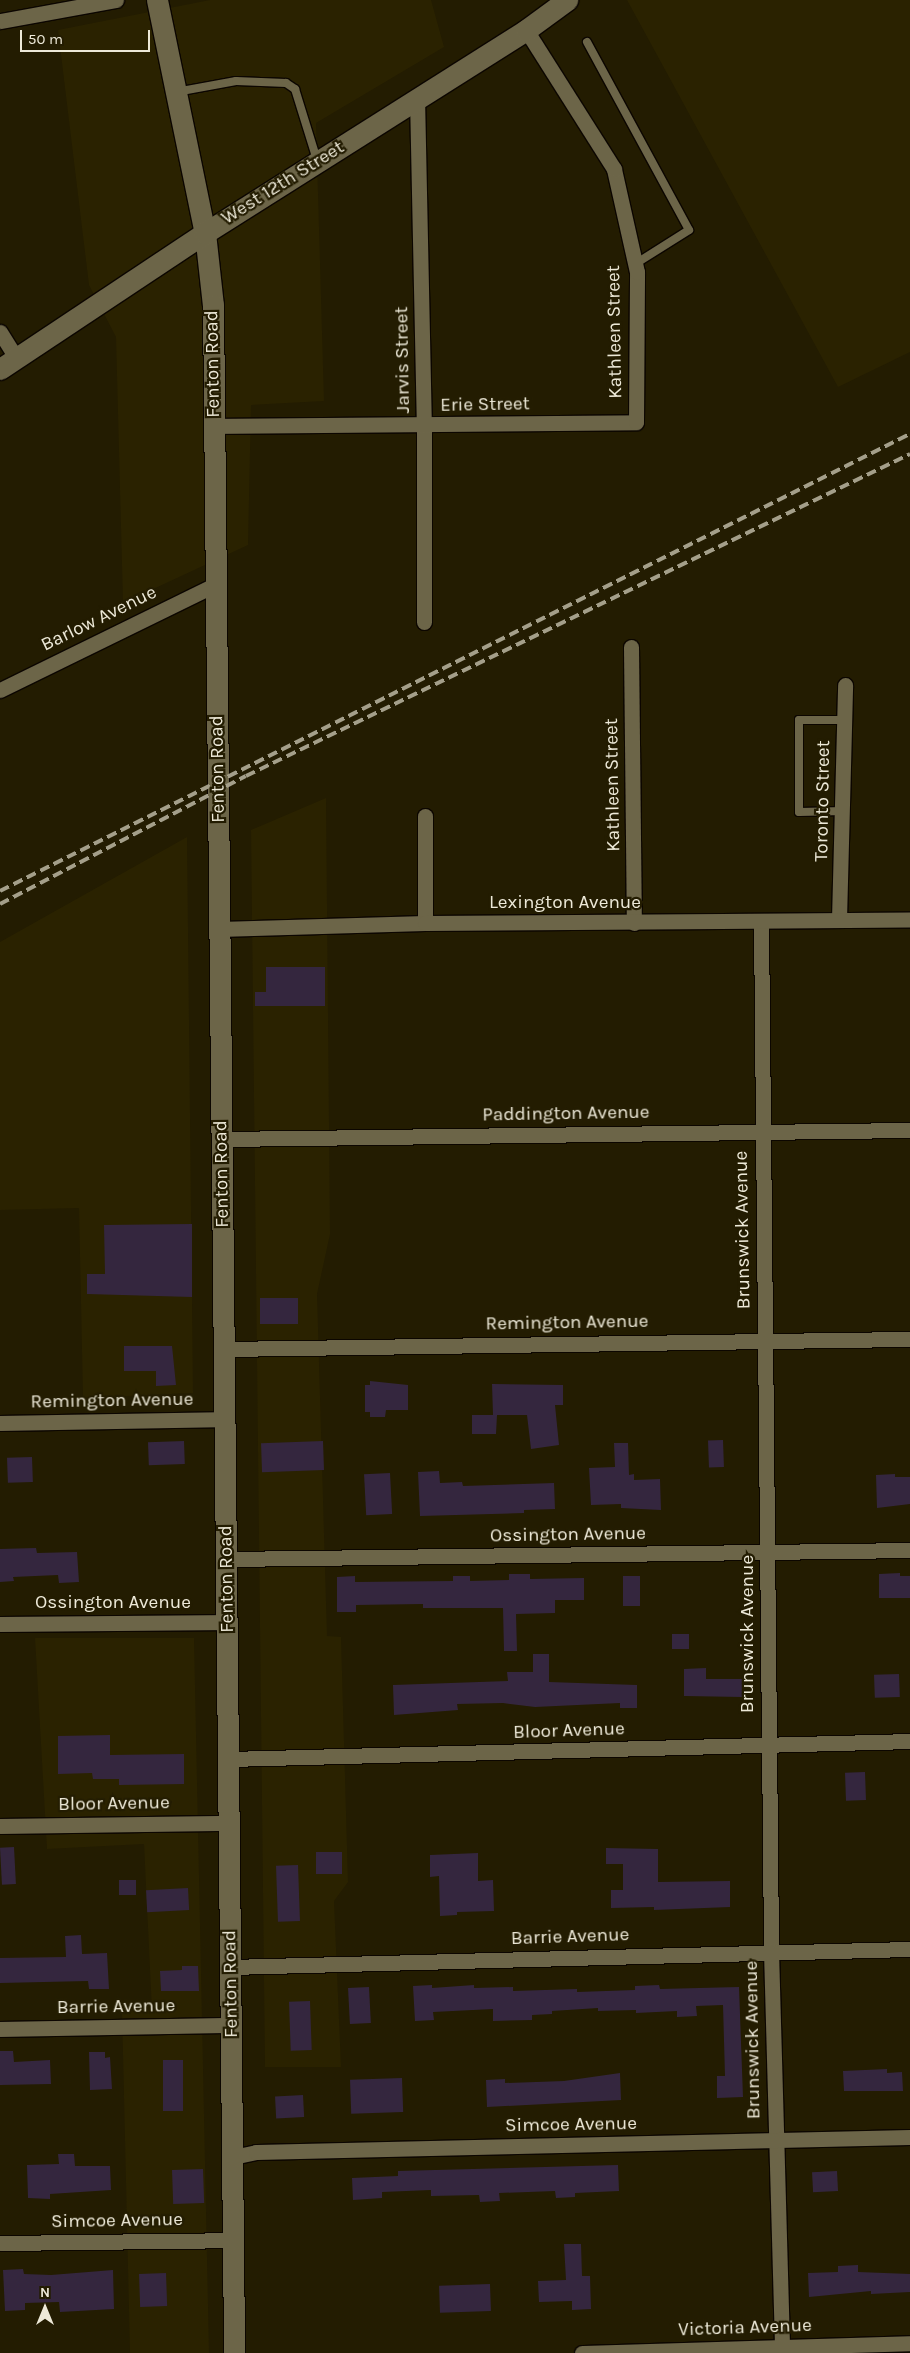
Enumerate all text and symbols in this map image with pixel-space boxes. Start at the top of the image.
scale bar [22,20,152,52]
text: 50 m [28,30,63,48]
street label: West 12th Street [217,136,349,230]
street label: Kathleen Street [602,265,628,399]
street label: Jarvis Street [391,306,415,414]
street label: Fenton Road [201,310,225,418]
street label: Erie Street [440,393,530,417]
street label: Barlow Avenue [38,581,160,657]
street label: Fenton Road [206,715,230,823]
street label: Kathleen Street [600,718,626,852]
street label: Toronto Street [811,740,835,862]
street label: Lexington Avenue [489,892,641,914]
street label: Paddington Avenue [482,1101,650,1127]
street label: Fenton Road [210,1120,234,1228]
street label: Brunswick Avenue [730,1151,756,1309]
street label: Remington Avenue [485,1310,649,1336]
street label: Remington Avenue [30,1388,194,1414]
street label: Ossington Avenue [490,1522,646,1548]
street label: Fenton Road [215,1525,239,1633]
street label: Brunswick Avenue [737,1555,759,1713]
street label: Ossington Avenue [35,1592,191,1614]
street label: Bloor Avenue [513,1718,625,1744]
street label: Bloor Avenue [58,1792,170,1816]
street label: Barrie Avenue [510,1924,630,1950]
street label: Fenton Road [219,1930,243,2038]
street label: Brunswick Avenue [740,1961,766,2119]
street label: Barrie Avenue [57,1995,175,2019]
street label: Simcoe Avenue [505,2112,637,2138]
street label: Simcoe Avenue [51,2208,183,2234]
north arrow [20,2283,70,2333]
text: N [40,2284,50,2301]
street label: Victoria Avenue [678,2314,812,2342]

